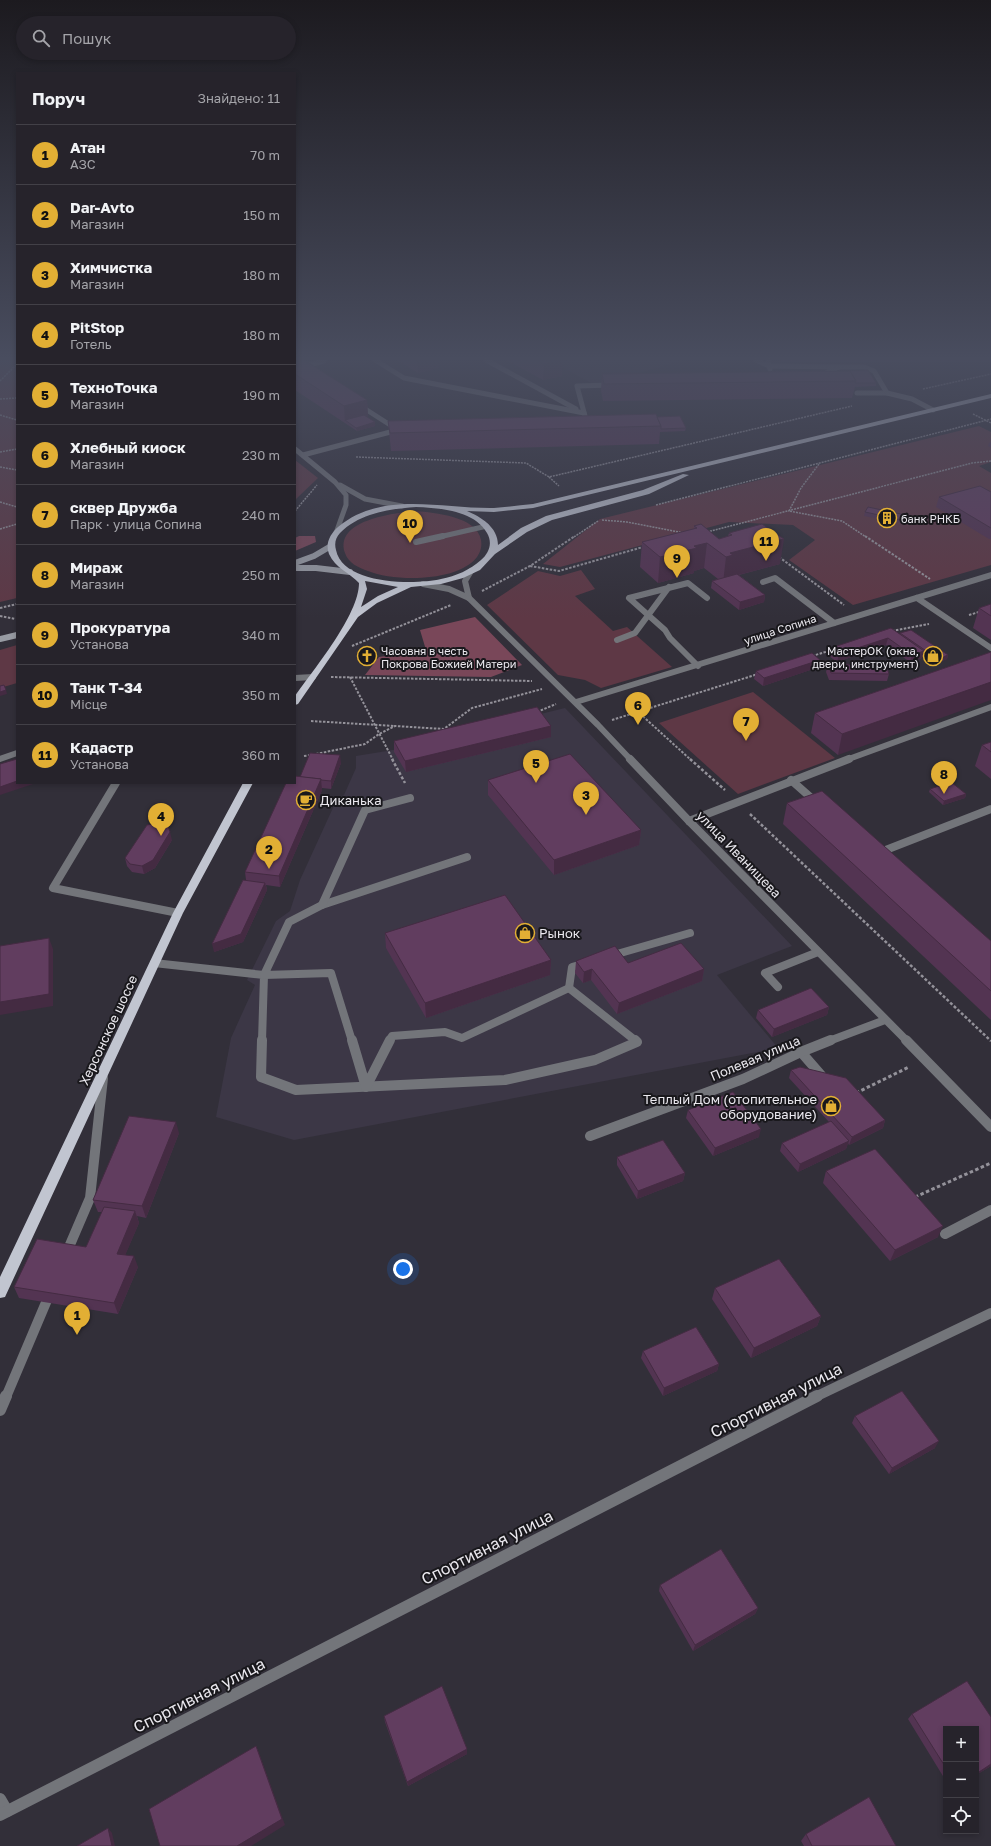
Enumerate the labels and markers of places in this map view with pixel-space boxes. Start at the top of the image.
building icon: банк РНКБ [876,507,898,529]
pin: 10 [397,510,423,543]
place label: банк РНКБ [901,512,960,525]
pin: 11 [753,528,779,561]
pin: 9 [664,545,690,578]
place label: Часовня в честь Покрова Божией Матери [381,644,516,670]
place label: МастерОК (окна, двери, инструмент) [812,644,919,670]
church icon: Часовня в честь Покрова Божией Матери [356,645,378,667]
shop icon: МастерОК (окна, двери, инструмент) [922,645,944,667]
pin: 6 [625,692,651,725]
pin: 7 [733,708,759,741]
pin: 5 [523,750,549,783]
pin: 8 [931,761,957,794]
pin: 3 [573,782,599,815]
cafe icon: Диканька [295,789,317,811]
place label: Диканька [320,792,382,808]
pin: 4 [148,803,174,836]
pin: 2 [256,836,282,869]
shop icon: Рынок [514,922,536,944]
place label: Рынок [539,925,581,941]
place label: Теплый Дом (отопительное оборудование) [643,1091,817,1122]
shop icon: Теплый Дом (отопительное оборудование) [820,1095,842,1117]
pin: 1 [64,1302,90,1335]

